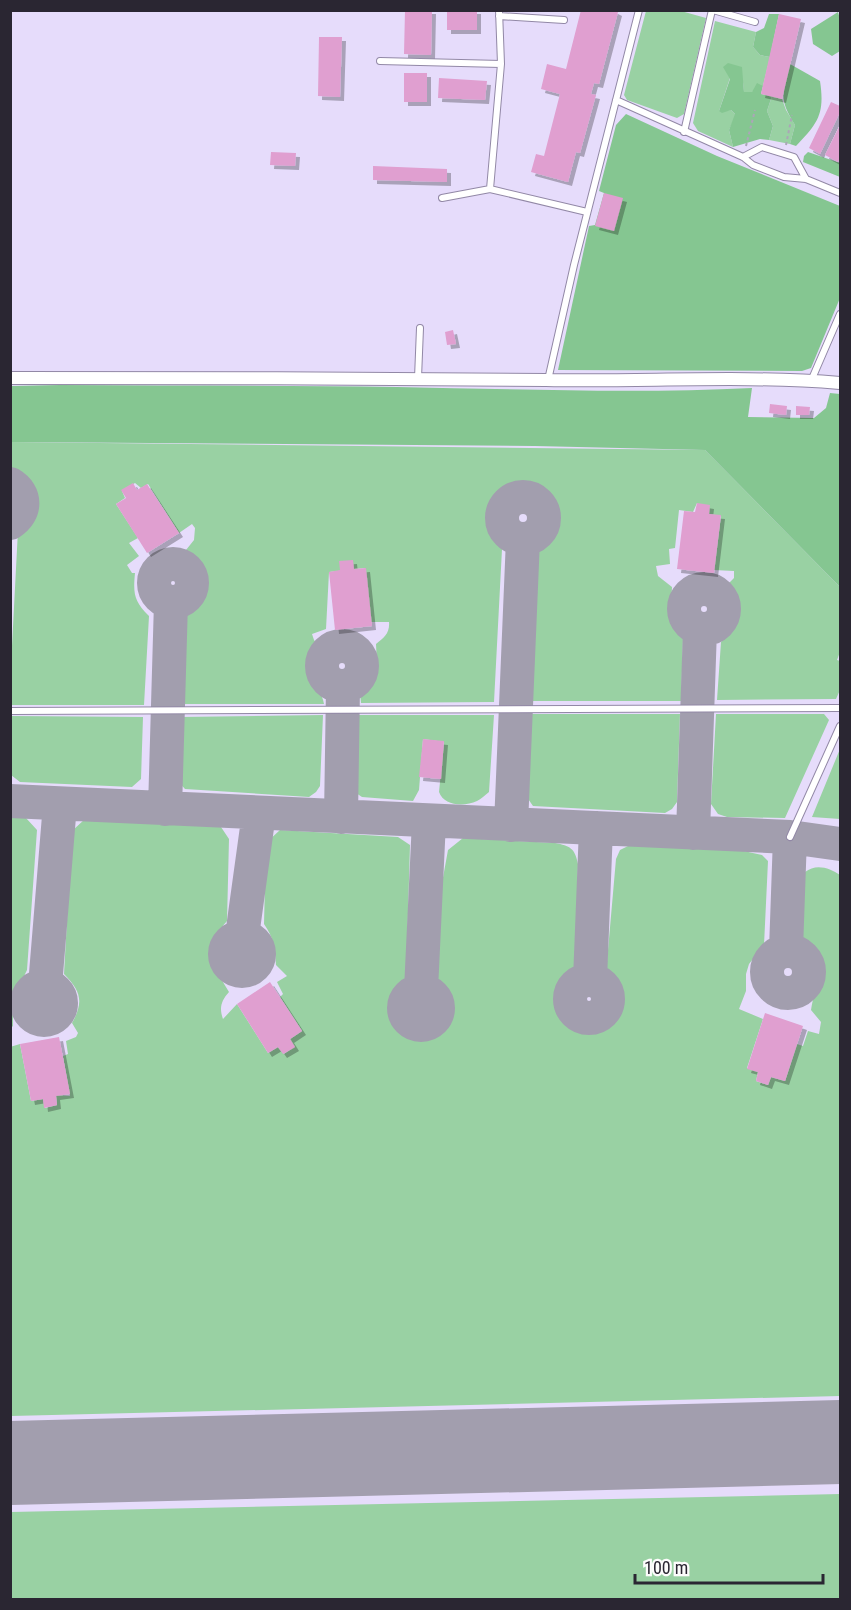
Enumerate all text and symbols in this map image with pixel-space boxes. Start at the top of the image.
scale bar [635,1547,822,1585]
text: 100 m [644,1557,688,1578]

